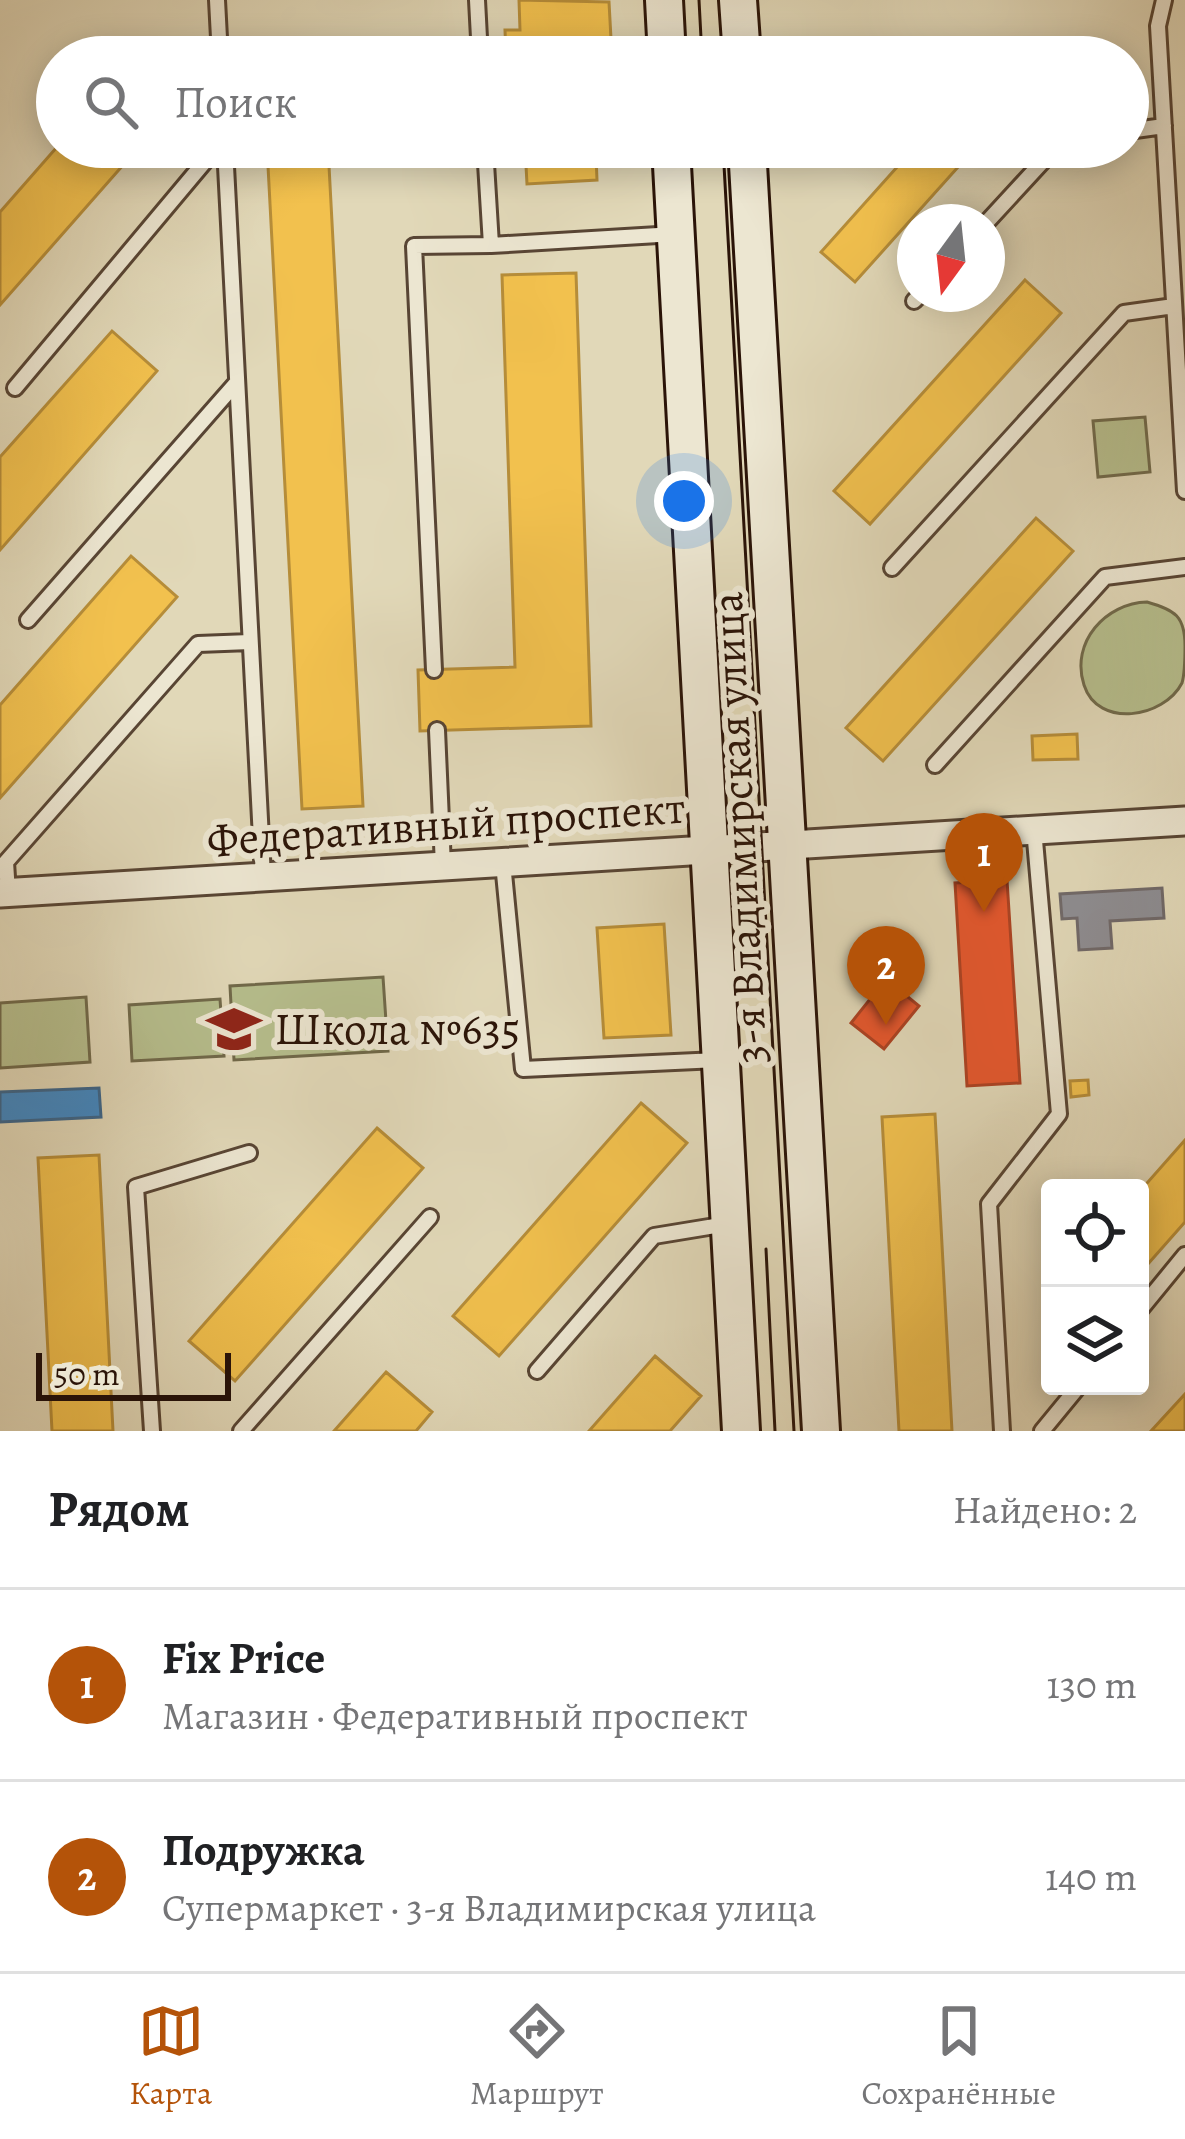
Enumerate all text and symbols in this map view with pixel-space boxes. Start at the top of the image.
search box [36,36,1149,168]
icon: search [78,69,144,135]
text: Поиск [174,71,297,133]
north arrow [897,204,1005,312]
your location [654,471,714,531]
street label: 3-я Владимирская улица [696,590,782,1066]
street label: Федеративный проспект [205,776,687,872]
pin: 1 [945,813,1023,912]
pin: 2 [847,926,925,1025]
place label: Школа №635 [274,998,520,1060]
school or university icon: Школа №635 [205,1000,263,1058]
map controls [1041,1179,1149,1395]
button: locate [1041,1179,1149,1287]
button: layers [1041,1287,1149,1395]
scale bar [36,1347,231,1400]
text: 50 m [54,1351,120,1396]
text: Рядом [48,1474,190,1544]
text: Найдено: 2 [953,1483,1137,1536]
text: Fix Price [162,1627,325,1689]
text: 1 [80,1658,94,1711]
text: 130 m [1046,1658,1137,1711]
text: Магазин · Федеративный проспект [162,1689,748,1742]
text: Подружка [162,1819,365,1881]
text: 2 [78,1850,96,1903]
text: 140 m [1045,1850,1137,1903]
text: Супермаркет · 3-я Владимирская улица [162,1881,816,1934]
tab: Карта [129,1998,212,2115]
tab: Маршрут [470,1998,604,2115]
tab: Сохранённые [861,1998,1056,2115]

